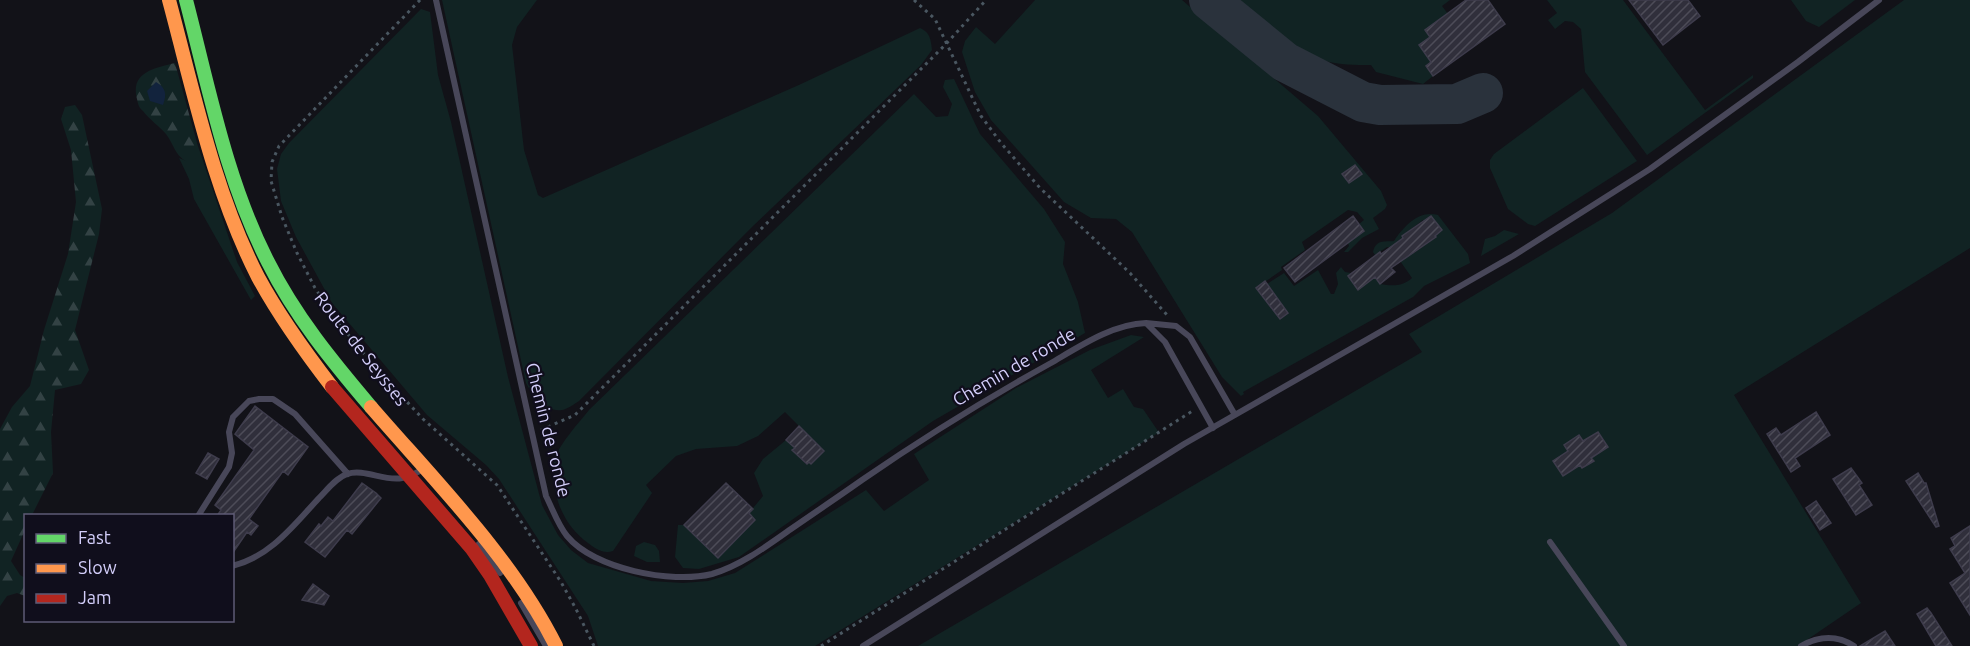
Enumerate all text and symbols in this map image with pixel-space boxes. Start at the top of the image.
street label: Route de Seysses [311,287,413,409]
street label: Chemin de ronde [949,323,1078,409]
street label: Chemin de ronde [523,360,575,499]
legend [24,514,234,622]
text: Fast [78,527,111,547]
text: Slow [78,557,117,577]
text: Jam [78,587,112,607]

